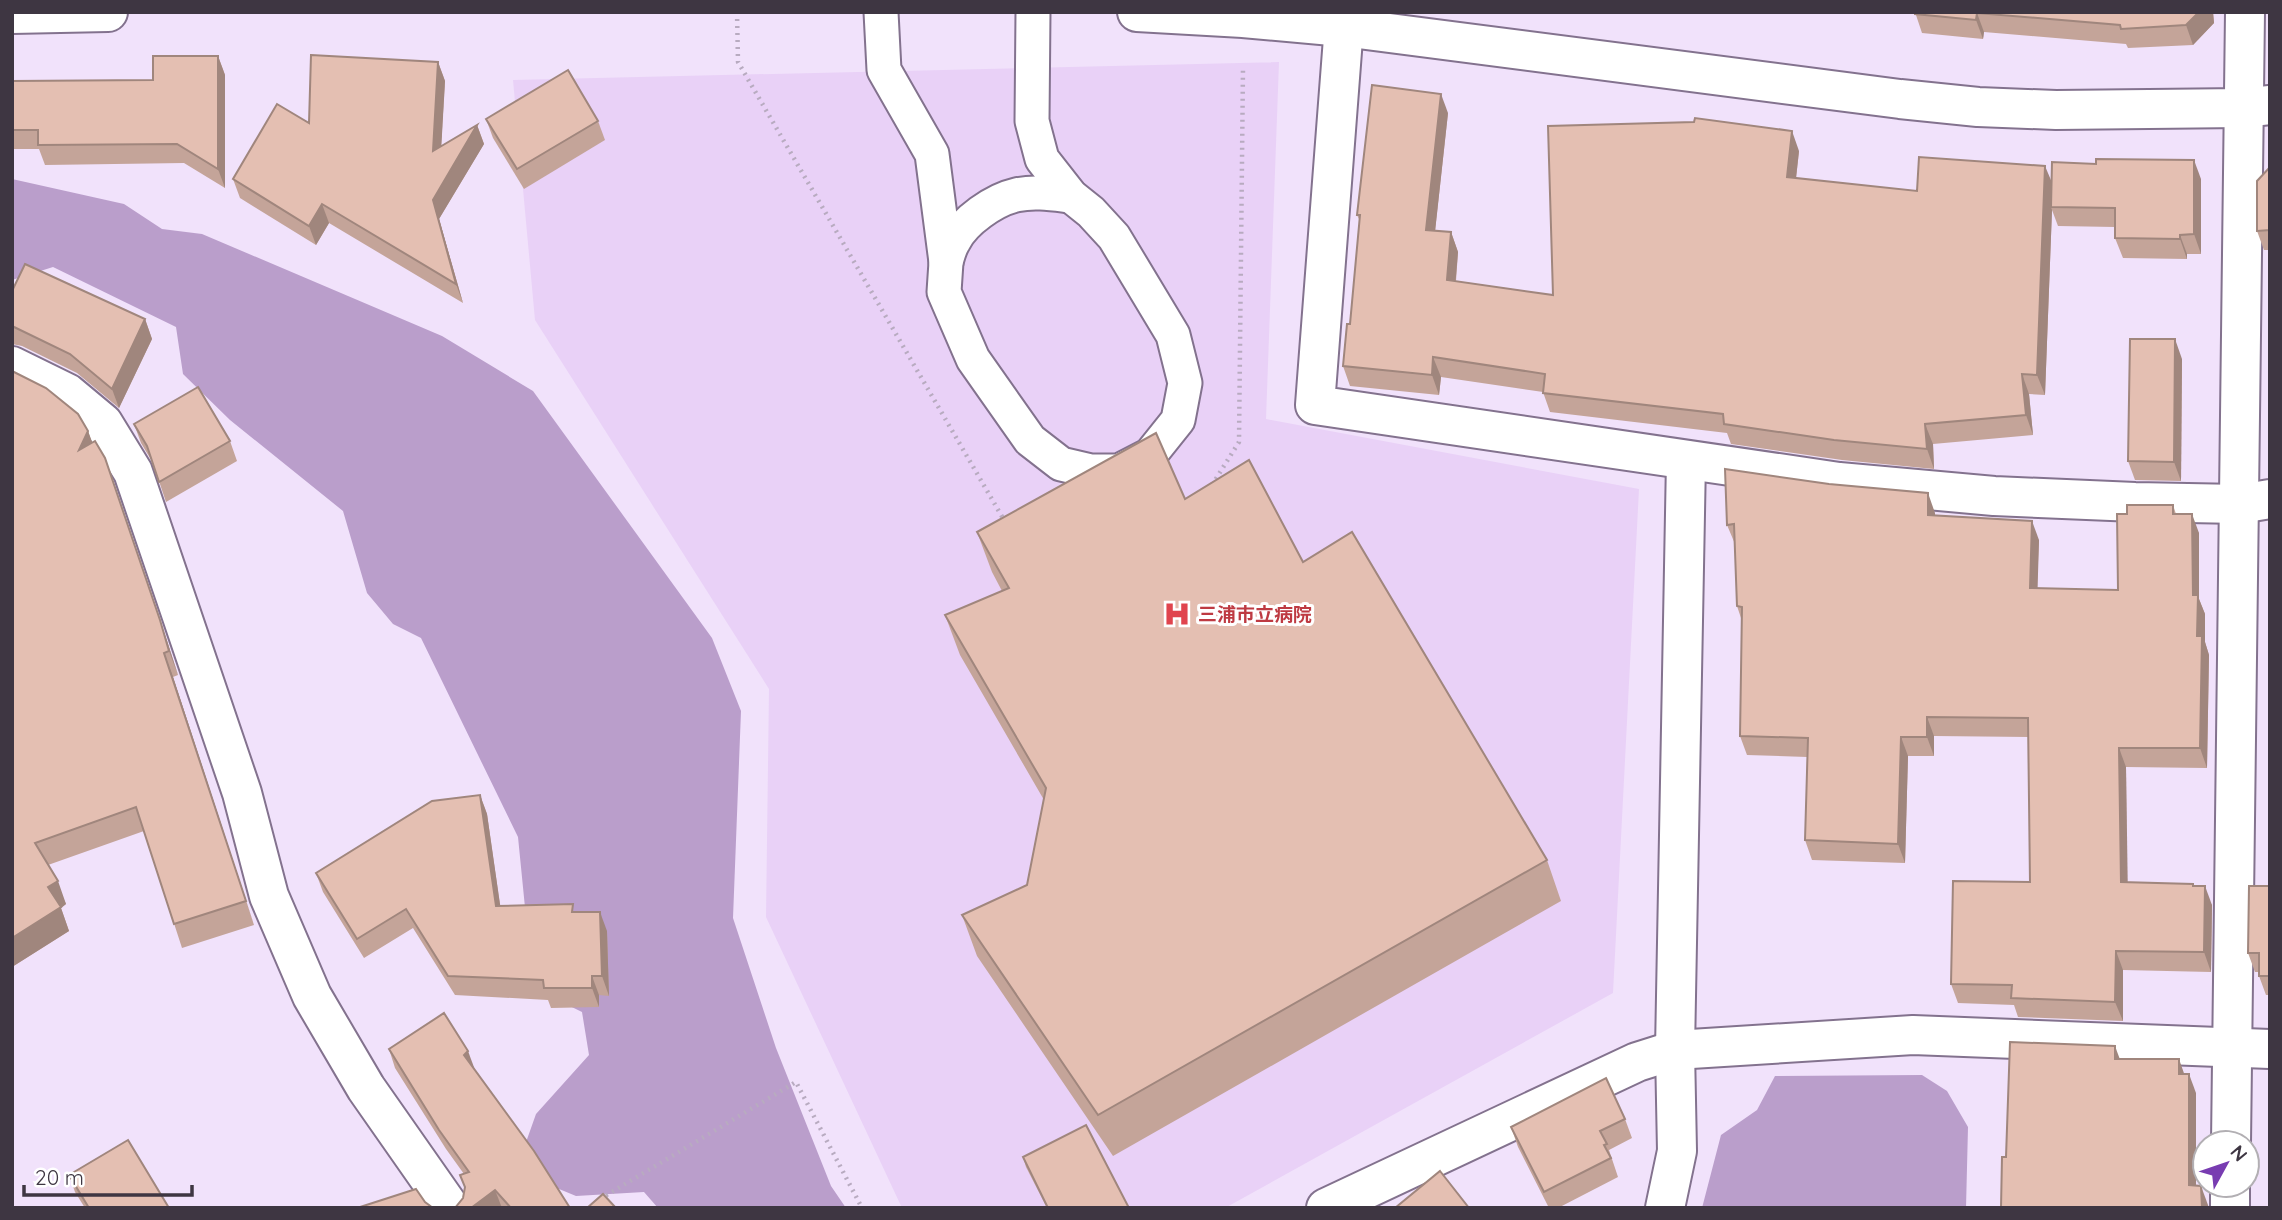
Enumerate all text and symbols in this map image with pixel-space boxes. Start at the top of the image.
hospital icon: 三浦市立病院 [1162,599,1192,629]
place label: 三浦市立病院 [1198,602,1312,626]
north arrow [2191,1129,2261,1199]
text: N [2225,1140,2253,1166]
scale bar [24,1154,192,1198]
text: 20 m [35,1164,84,1190]

